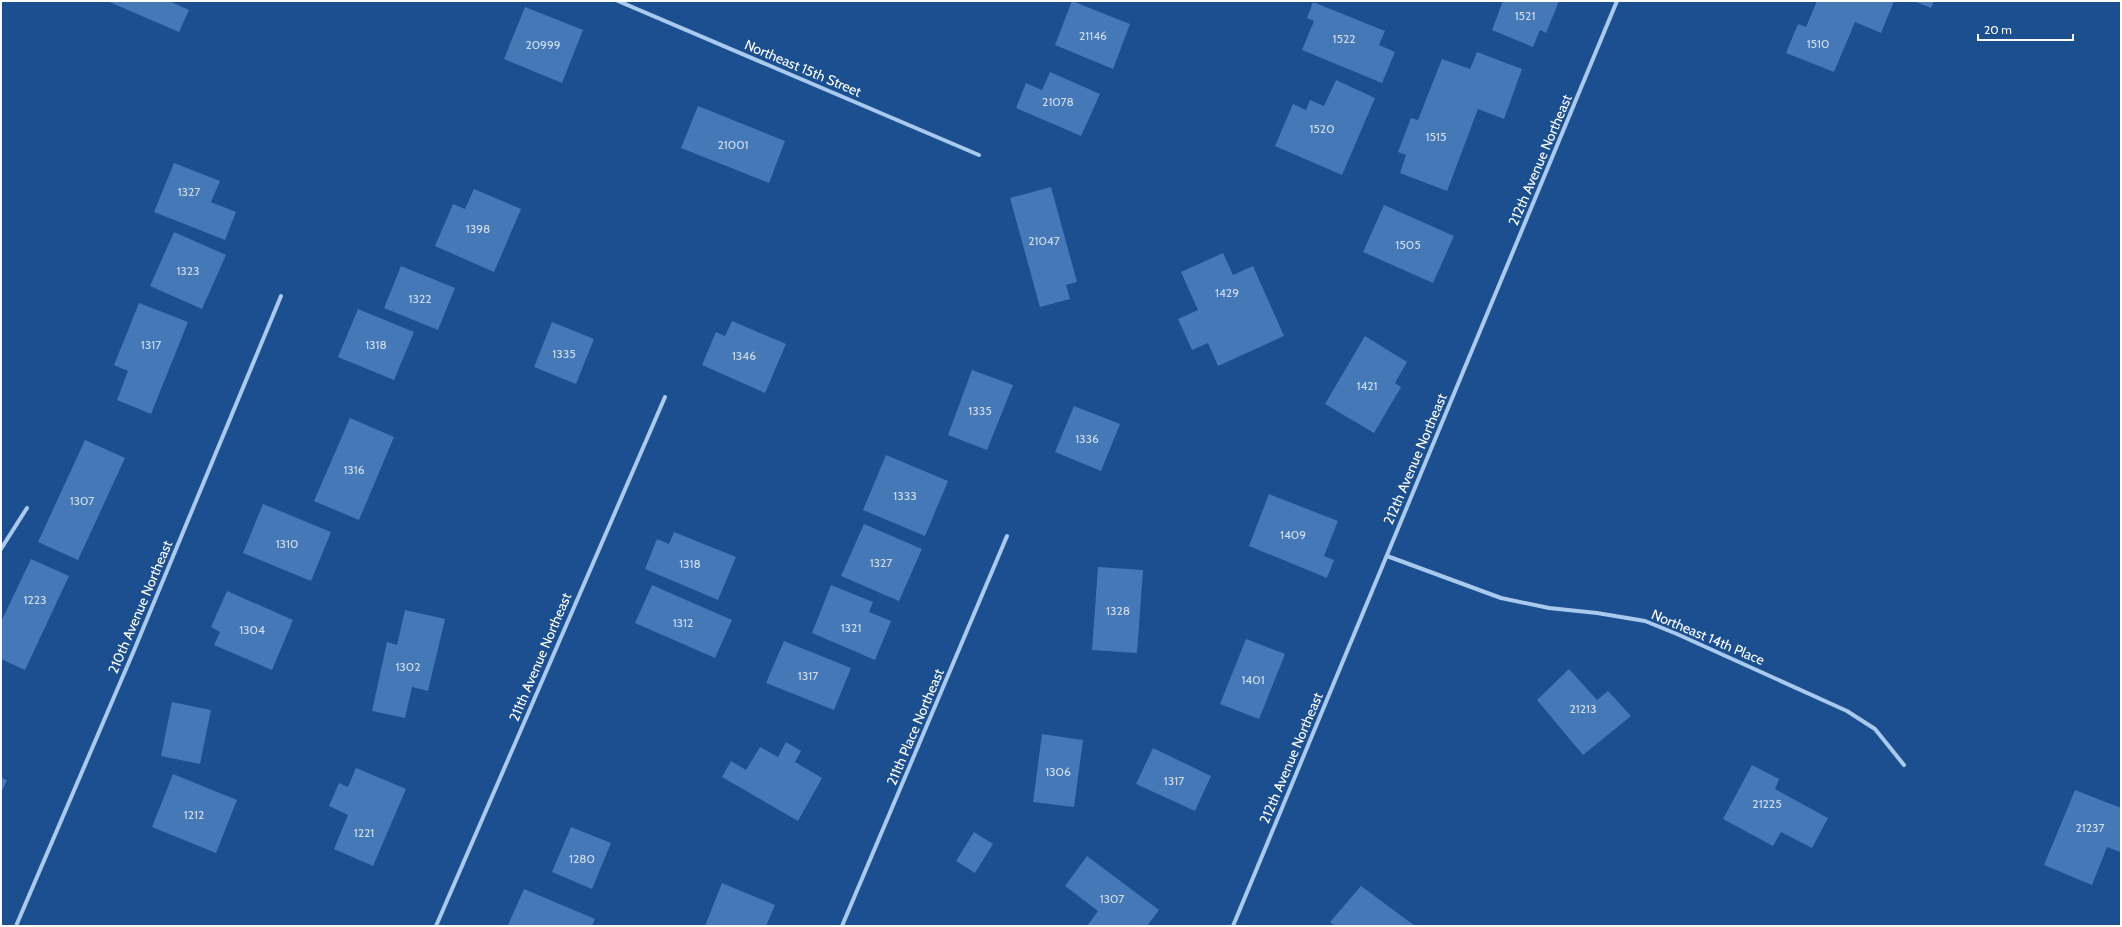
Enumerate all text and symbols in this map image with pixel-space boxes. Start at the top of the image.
house number: 1521 [1515,8,1535,23]
scale bar [1978,16,2073,42]
text: 20 m [1984,22,2012,37]
house number: 21146 [1079,28,1107,43]
house number: 1522 [1333,31,1355,46]
street label: Northeast 15th Street [742,35,864,101]
house number: 1510 [1807,36,1829,51]
house number: 20999 [525,37,561,52]
street label: 212th Avenue Northeast [1504,91,1576,228]
house number: 21078 [1042,94,1074,109]
house number: 1520 [1309,121,1335,136]
house number: 1515 [1426,129,1446,144]
house number: 21001 [718,137,748,152]
house number: 1327 [178,184,200,199]
house number: 1398 [466,221,490,236]
house number: 21047 [1028,233,1060,248]
house number: 1505 [1395,237,1421,252]
house number: 1323 [176,263,200,278]
house number: 1429 [1215,285,1239,300]
house number: 1322 [409,291,431,306]
house number: 1317 [141,337,161,352]
house number: 1318 [365,337,387,352]
house number: 1335 [552,346,576,361]
house number: 1346 [732,348,756,363]
house number: 1421 [1356,378,1378,393]
street label: 212th Avenue Northeast [1379,390,1451,527]
house number: 1335 [968,403,992,418]
house number: 1336 [1075,431,1099,446]
house number: 1316 [343,462,365,477]
house number: 1333 [893,488,917,503]
house number: 1307 [70,493,94,508]
house number: 1409 [1280,527,1306,542]
house number: 1310 [276,536,298,551]
street label: 210th Avenue Northeast [104,537,176,676]
house number: 1327 [870,555,892,570]
house number: 1318 [679,556,701,571]
street label: 211th Avenue Northeast [505,590,575,724]
house number: 1223 [24,592,46,607]
house number: 1328 [1106,603,1130,618]
street label: Northeast 14th Place [1649,605,1767,669]
house number: 1312 [673,615,693,630]
house number: 1321 [841,620,861,635]
house number: 1304 [239,622,265,637]
house number: 1302 [395,659,421,674]
street label: 211th Place Northeast [882,666,948,788]
house number: 1317 [798,668,818,683]
house number: 1401 [1241,672,1265,687]
street label: 212th Avenue Northeast [1255,689,1327,826]
house number: 21213 [1570,701,1596,716]
house number: 1306 [1045,764,1071,779]
house number: 1317 [1164,773,1184,788]
house number: 21225 [1752,796,1782,811]
house number: 1212 [184,807,204,822]
house number: 21237 [2075,820,2105,835]
house number: 1221 [354,825,374,840]
house number: 1280 [569,851,595,866]
house number: 1307 [1100,891,1124,906]

